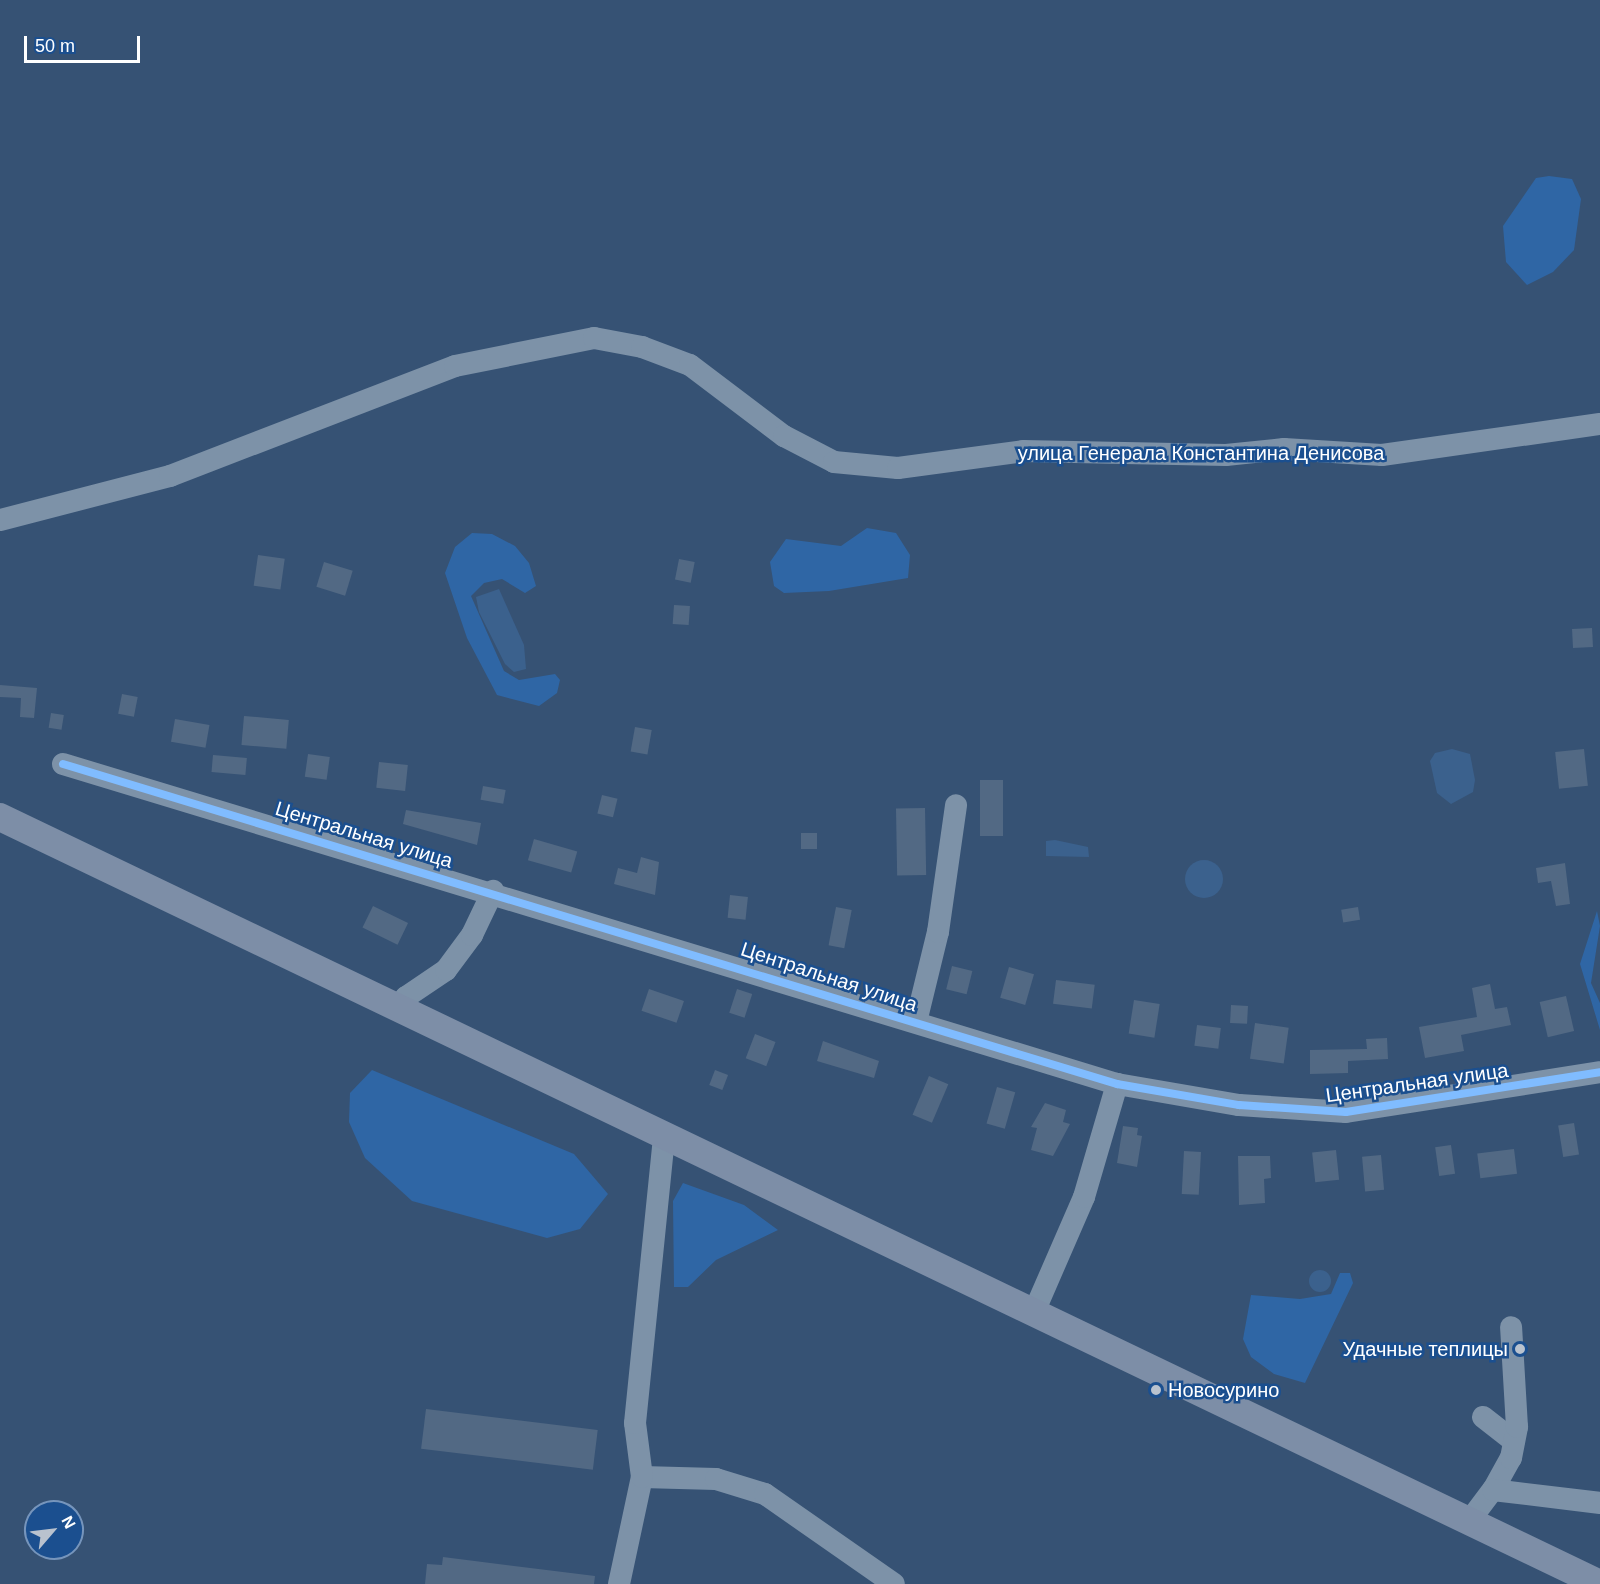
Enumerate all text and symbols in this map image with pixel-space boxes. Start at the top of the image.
scale bar [27,24,142,62]
text: 50 m [35,36,75,56]
street label: улица Генерала Константина Денисова [1018,441,1384,465]
street label: Центральная улица [273,797,455,873]
street label: Центральная улица [738,937,920,1017]
street label: Центральная улица [1324,1058,1510,1108]
place label: Удачные теплицы [1342,1337,1508,1361]
marker: Удачные теплицы [1513,1342,1527,1356]
place label: Новосурино [1168,1378,1279,1402]
marker: Новосурино [1149,1383,1163,1397]
north arrow [24,1500,84,1560]
text: N [58,1513,79,1531]

